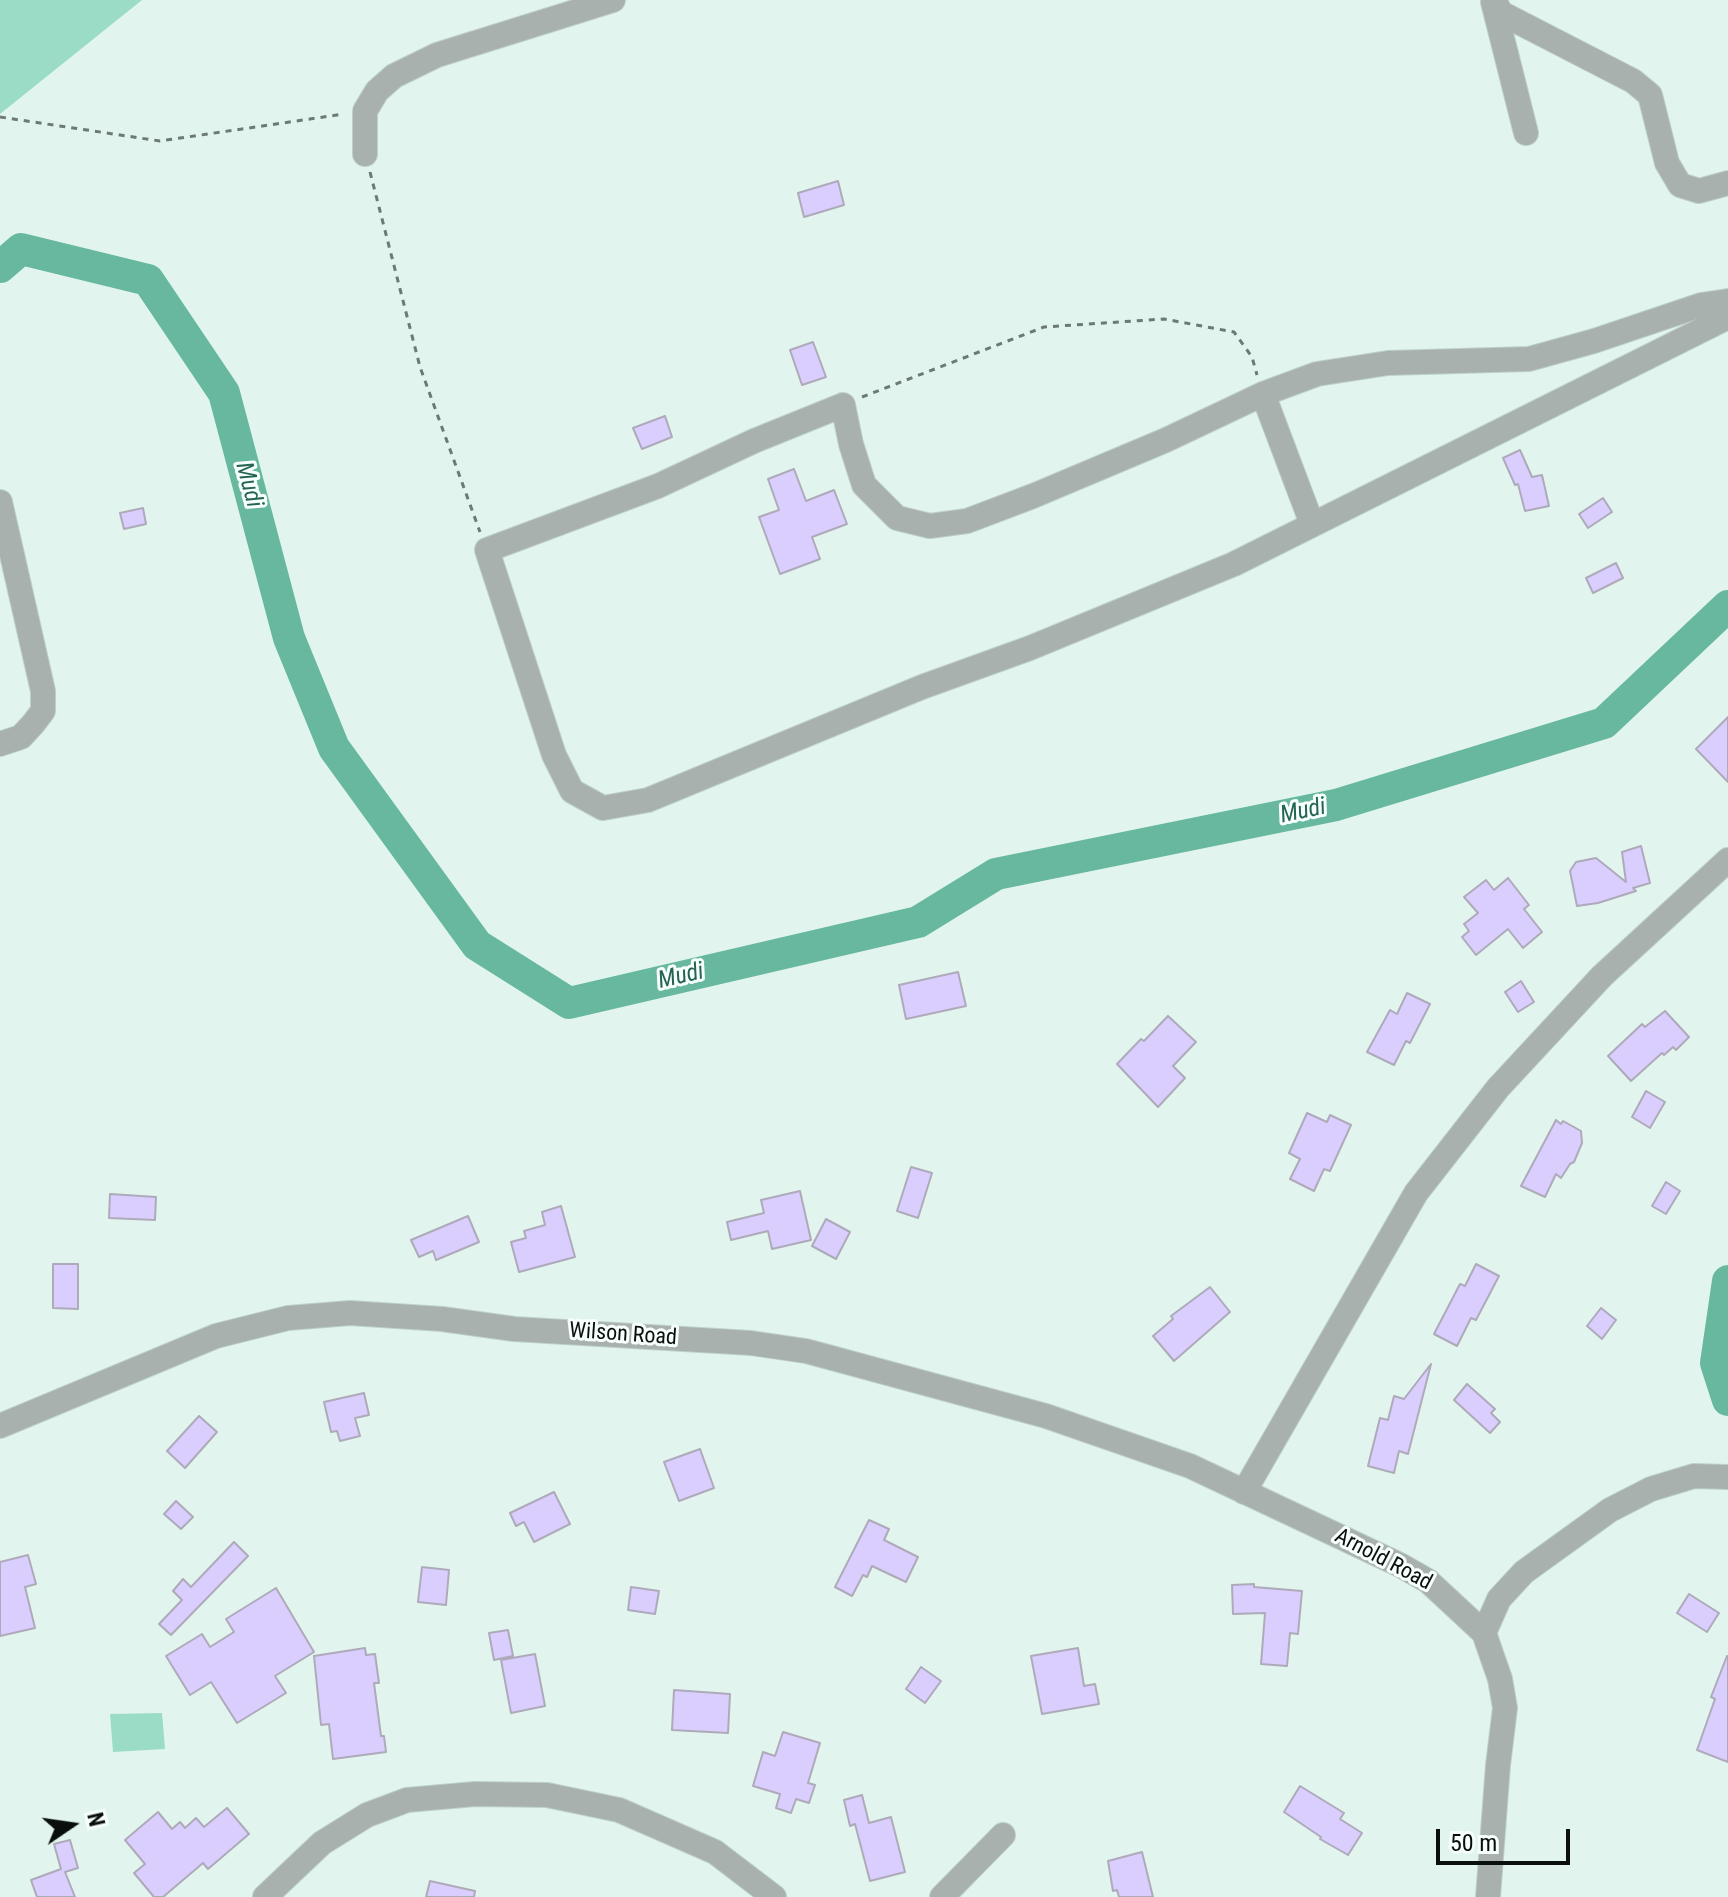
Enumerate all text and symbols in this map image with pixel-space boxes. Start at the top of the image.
water label: Mudi [228,459,268,511]
water label: Mudi [1278,793,1328,831]
water label: Mudi [655,958,707,996]
street label: Wilson Road [568,1318,678,1352]
street label: Arnold Road [1330,1523,1436,1597]
north arrow [32,1785,112,1865]
text: N [82,1810,110,1829]
scale bar [1440,1813,1574,1863]
text: 50 m [1450,1829,1497,1857]

